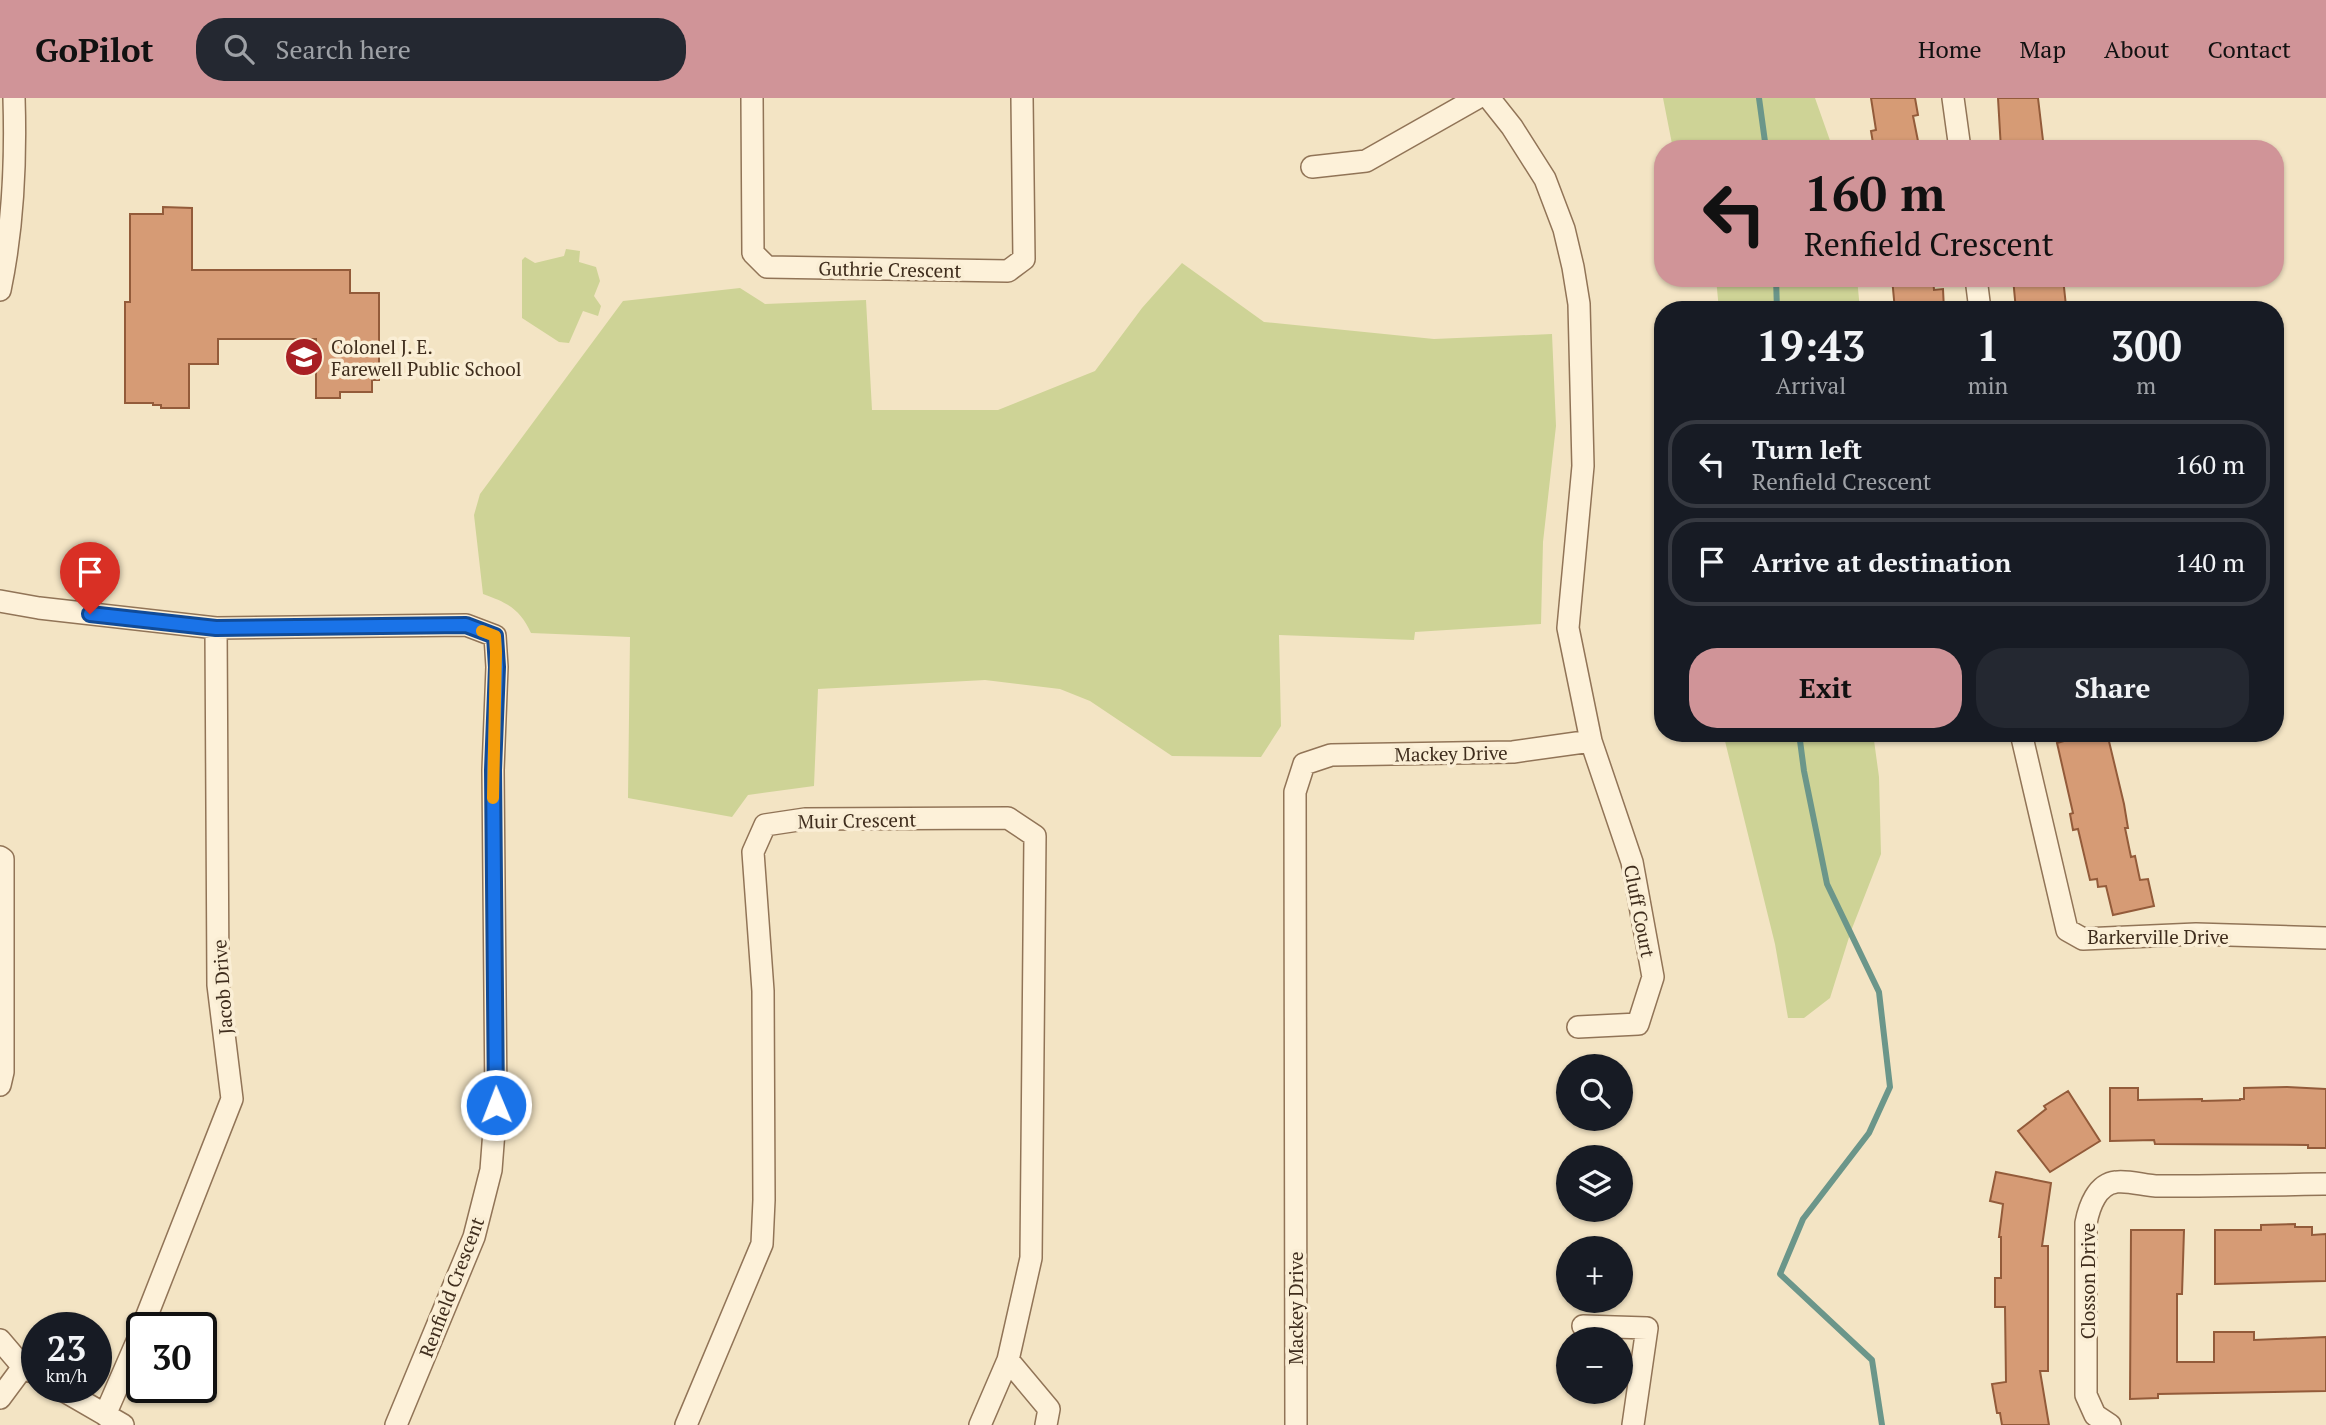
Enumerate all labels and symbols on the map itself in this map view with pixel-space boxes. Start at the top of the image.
street label: Guthrie Crescent [818,255,962,283]
place label: Colonel J. E. Farewell Public School [331,334,521,381]
school or university icon: Colonel J. E. Farewell Public School [283,336,325,378]
pin [60,542,120,614]
street label: Mackey Drive [1394,740,1508,766]
street label: Muir Crescent [797,806,917,834]
street label: Cluff Court [1619,862,1661,960]
street label: Barkerville Drive [2087,924,2229,949]
street label: Jacob Drive [206,939,238,1035]
position arrow [459,1068,533,1142]
street label: Renfield Crescent [413,1213,489,1361]
street label: Closson Drive [2075,1223,2100,1339]
street label: Mackey Drive [1283,1251,1308,1365]
speed limit sign: 30 [126,1312,217,1403]

